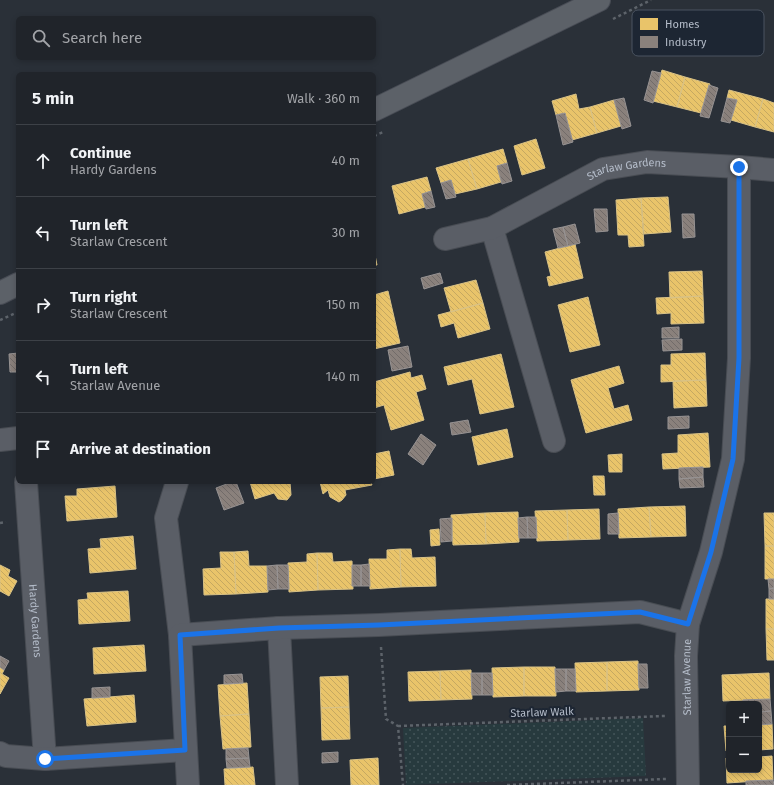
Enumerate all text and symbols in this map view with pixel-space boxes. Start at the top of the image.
legend [632,10,764,56]
search box [16,16,376,60]
text: Homes [665,18,699,31]
icon: search [30,27,52,49]
text: Search here [62,29,142,47]
text: Industry [665,36,707,49]
text: 5 min [32,88,74,109]
text: Walk · 360 m [287,91,360,106]
text: Continue [70,144,131,162]
icon: ahead [32,150,54,172]
text: 40 m [331,153,360,168]
street label: Starlaw Gardens [585,156,666,183]
route end [730,158,748,176]
text: Hardy Gardens [70,162,157,177]
text: Turn left [70,216,128,234]
icon: left [32,222,54,244]
text: 30 m [332,225,360,240]
text: Starlaw Crescent [70,234,168,249]
text: Turn right [70,288,137,306]
icon: right [32,294,54,316]
text: 150 m [326,297,360,312]
text: Starlaw Crescent [70,306,168,321]
text: Turn left [70,360,128,378]
icon: left [32,366,54,388]
text: 140 m [326,369,360,384]
text: Starlaw Avenue [70,378,160,393]
icon: arrive [32,438,54,460]
text: Arrive at destination [70,440,211,458]
street label: Hardy Gardens [26,584,44,658]
street label: Starlaw Avenue [680,638,694,715]
map controls [726,701,762,773]
button: + [726,701,762,737]
street label: Starlaw Walk [510,705,574,720]
button: − [726,737,762,773]
route start [36,750,54,768]

